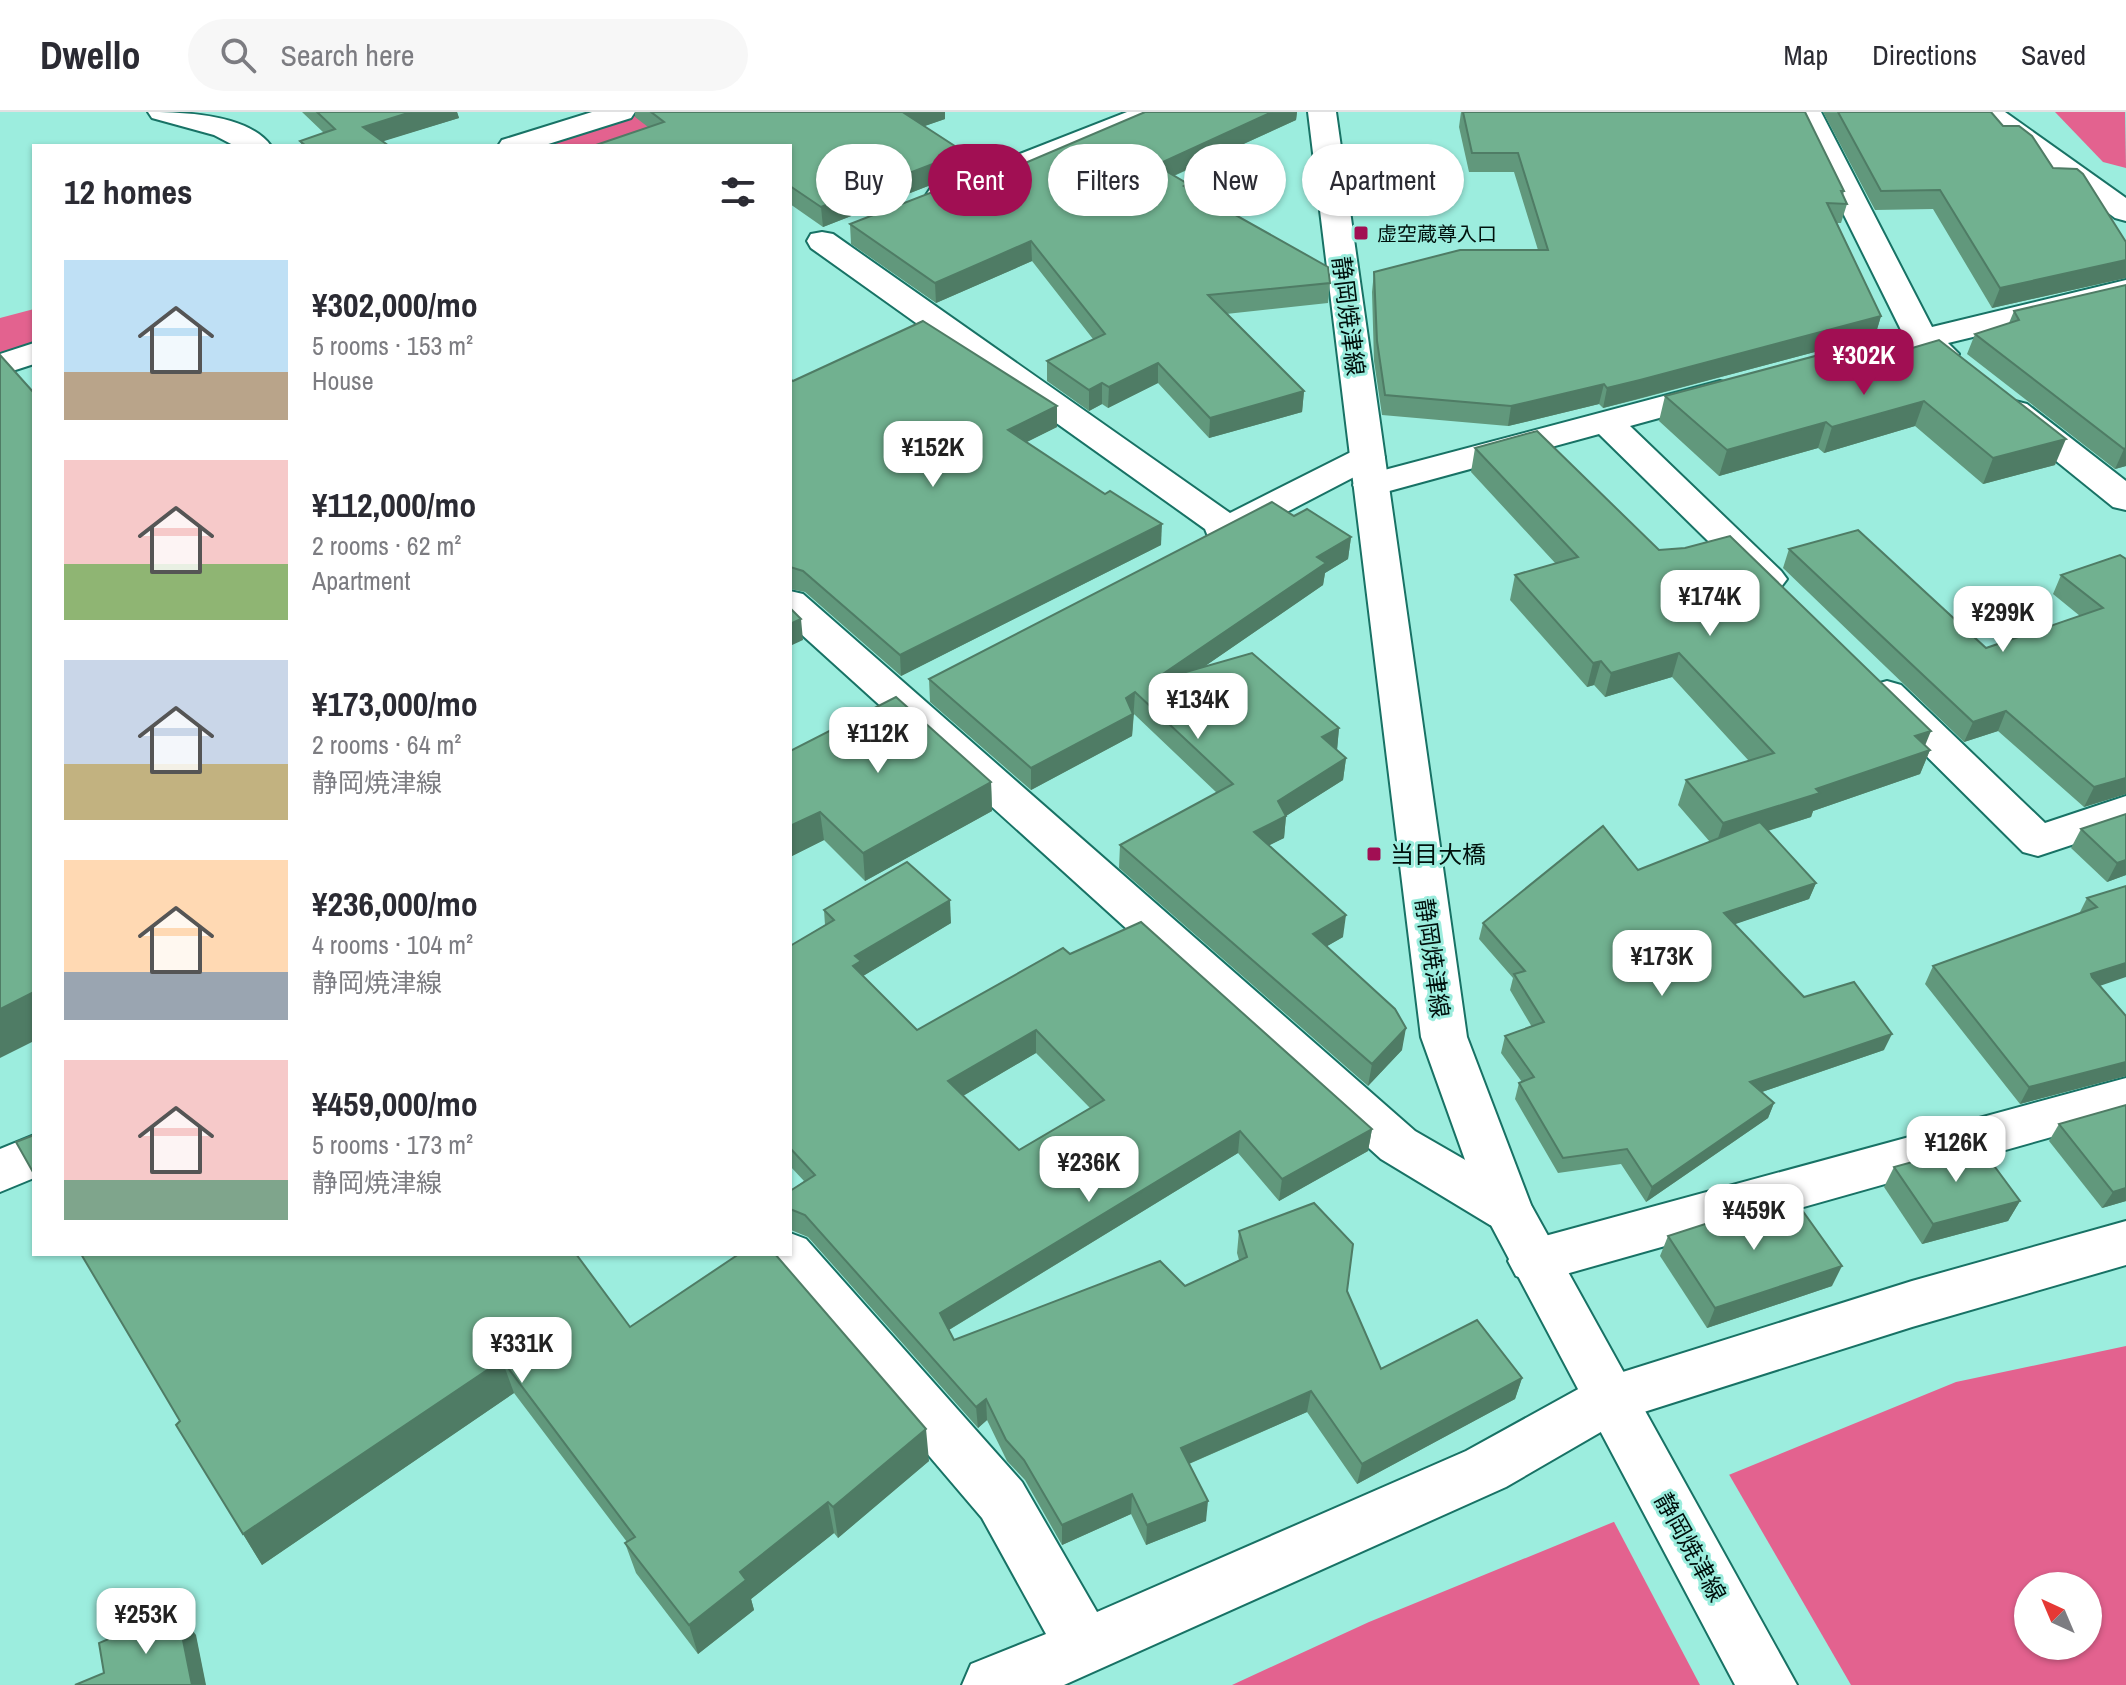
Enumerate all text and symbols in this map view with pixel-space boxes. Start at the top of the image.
search box [188,19,748,91]
text: Dwello [40,30,140,81]
icon: search [216,33,260,77]
text: Search here [280,35,414,75]
text: Map [1784,36,1828,74]
text: Directions [1872,36,1977,74]
text: Saved [2021,36,2086,74]
chip: Buy [816,144,912,216]
chip: Rent [928,144,1032,216]
chip: Filters [1048,144,1168,216]
chip: New [1184,144,1286,216]
chip: Apartment [1302,144,1464,216]
text: 12 homes [64,169,193,215]
icon: filters [716,170,760,214]
place label: 虚空蔵尊入口 [1377,220,1497,247]
marker: 虚空蔵尊入口 [1352,224,1370,242]
street label: 静岡焼津線 [1326,254,1372,378]
text: ¥302,000/mo [312,282,478,328]
icon: home [128,292,224,388]
text: 5 rooms · 153 m² [312,328,473,363]
pin: ¥302K [1808,329,1920,397]
text: ¥302K [1833,337,1895,372]
text: House [312,363,374,398]
pin: ¥152K [877,421,989,489]
text: ¥152K [902,429,964,464]
text: ¥112,000/mo [312,482,476,528]
icon: home [128,492,224,588]
text: 2 rooms · 62 m² [312,528,461,563]
text: Apartment [312,563,410,598]
pin: ¥174K [1654,570,1766,638]
text: ¥174K [1679,578,1741,613]
pin: ¥299K [1947,586,2059,654]
text: ¥299K [1972,594,2034,629]
pin: ¥134K [1142,673,1254,741]
text: ¥173,000/mo [312,681,478,727]
text: ¥134K [1167,681,1229,716]
icon: home [128,692,224,788]
pin: ¥112K [822,707,934,775]
text: ¥112K [847,715,909,750]
text: 2 rooms · 64 m² [312,727,461,762]
text: 静岡焼津線 [312,765,442,800]
place label: 当目大橋 [1390,838,1486,870]
marker: 当目大橋 [1365,845,1383,863]
text: ¥236,000/mo [312,881,478,927]
icon: home [128,892,224,988]
street label: 静岡焼津線 [1409,896,1457,1020]
text: 4 rooms · 104 m² [312,927,473,962]
pin: ¥173K [1606,930,1718,998]
text: ¥173K [1631,938,1693,973]
text: 静岡焼津線 [312,965,442,1000]
text: ¥459,000/mo [312,1081,478,1127]
icon: home [128,1092,224,1188]
pin: ¥126K [1900,1116,2012,1184]
text: ¥126K [1925,1124,1987,1159]
text: 5 rooms · 173 m² [312,1127,473,1162]
pin: ¥236K [1033,1136,1145,1204]
text: ¥236K [1058,1144,1120,1179]
text: 静岡焼津線 [312,1165,442,1200]
pin: ¥459K [1698,1184,1810,1252]
text: ¥459K [1723,1192,1785,1227]
pin: ¥331K [466,1317,578,1385]
text: ¥331K [491,1325,553,1360]
street label: 静岡焼津線 [1648,1487,1734,1607]
north arrow [2014,1572,2102,1660]
map controls [2014,1572,2102,1660]
pin: ¥253K [90,1588,202,1656]
text: ¥253K [115,1596,177,1631]

